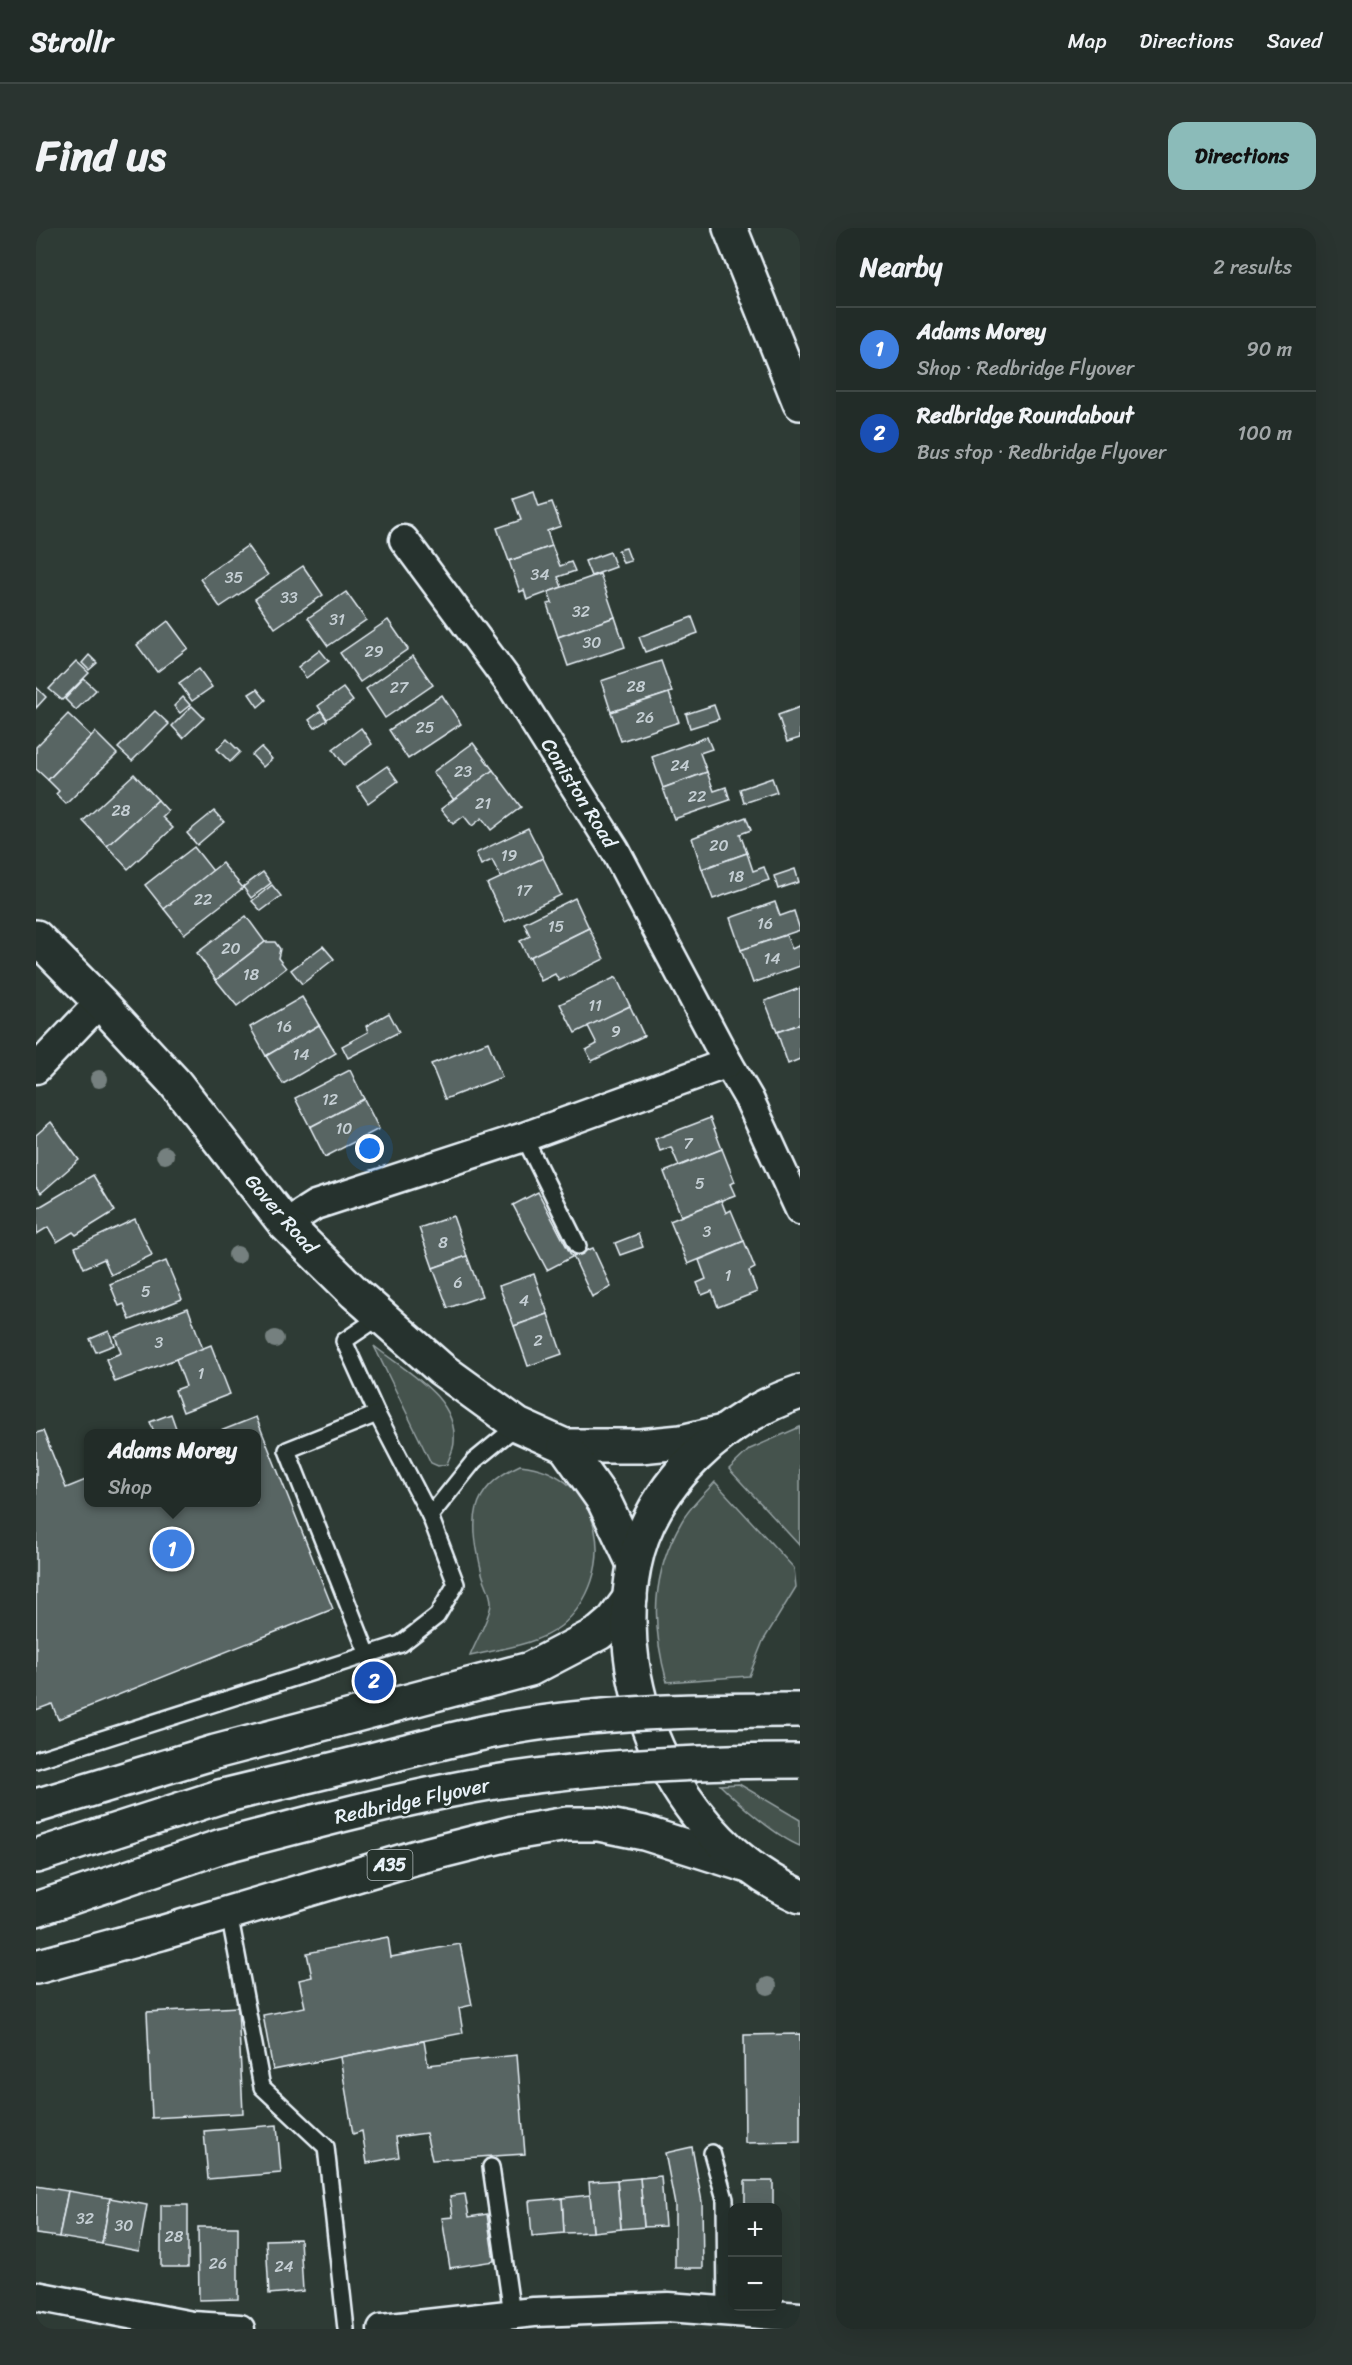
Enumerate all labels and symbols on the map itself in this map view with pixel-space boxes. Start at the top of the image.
house number: 34 [531,560,549,589]
house number: 35 [225,563,244,592]
house number: 33 [280,583,298,612]
house number: 32 [572,597,590,626]
house number: 31 [329,605,345,634]
house number: 30 [583,628,601,657]
house number: 29 [364,637,384,666]
house number: 28 [627,672,646,701]
house number: 27 [390,673,409,702]
house number: 26 [636,703,654,732]
house number: 25 [415,713,435,742]
street label: Coniston Road [531,731,628,856]
house number: 24 [670,751,690,780]
house number: 23 [454,757,472,786]
house number: 22 [688,782,706,811]
house number: 21 [475,789,491,818]
house number: 28 [112,796,131,825]
house number: 20 [709,831,729,860]
house number: 19 [501,841,518,870]
house number: 18 [728,862,745,891]
house number: 17 [516,876,533,905]
house number: 22 [194,885,212,914]
house number: 16 [757,909,773,938]
house number: 15 [548,912,565,941]
house number: 20 [221,934,241,963]
house number: 14 [764,944,780,973]
house number: 18 [243,960,260,989]
house number: 11 [588,991,602,1020]
house number: 16 [276,1012,292,1041]
house number: 9 [611,1017,621,1046]
house number: 14 [293,1040,309,1069]
house number: 12 [322,1085,338,1114]
house number: 10 [336,1114,352,1143]
house number: 7 [683,1129,693,1158]
your location [355,1134,384,1163]
street label: Gover Road [236,1165,327,1264]
house number: 5 [695,1169,705,1198]
house number: 3 [703,1217,712,1246]
house number: 8 [438,1228,448,1257]
house number: 1 [725,1261,732,1290]
house number: 6 [453,1268,463,1297]
house number: 5 [141,1277,151,1306]
house number: 4 [519,1286,529,1315]
house number: 2 [533,1326,543,1355]
house number: 3 [155,1328,164,1357]
house number: 1 [198,1359,205,1388]
pin: 1 [152,1526,192,1572]
pin: 2 [354,1658,394,1704]
street label: Redbridge Flyover [331,1767,494,1835]
road number: A35 [368,1850,412,1880]
house number: 32 [76,2204,94,2233]
house number: 30 [115,2211,133,2240]
house number: 28 [165,2222,184,2251]
house number: 26 [209,2249,227,2278]
house number: 24 [274,2252,294,2281]

